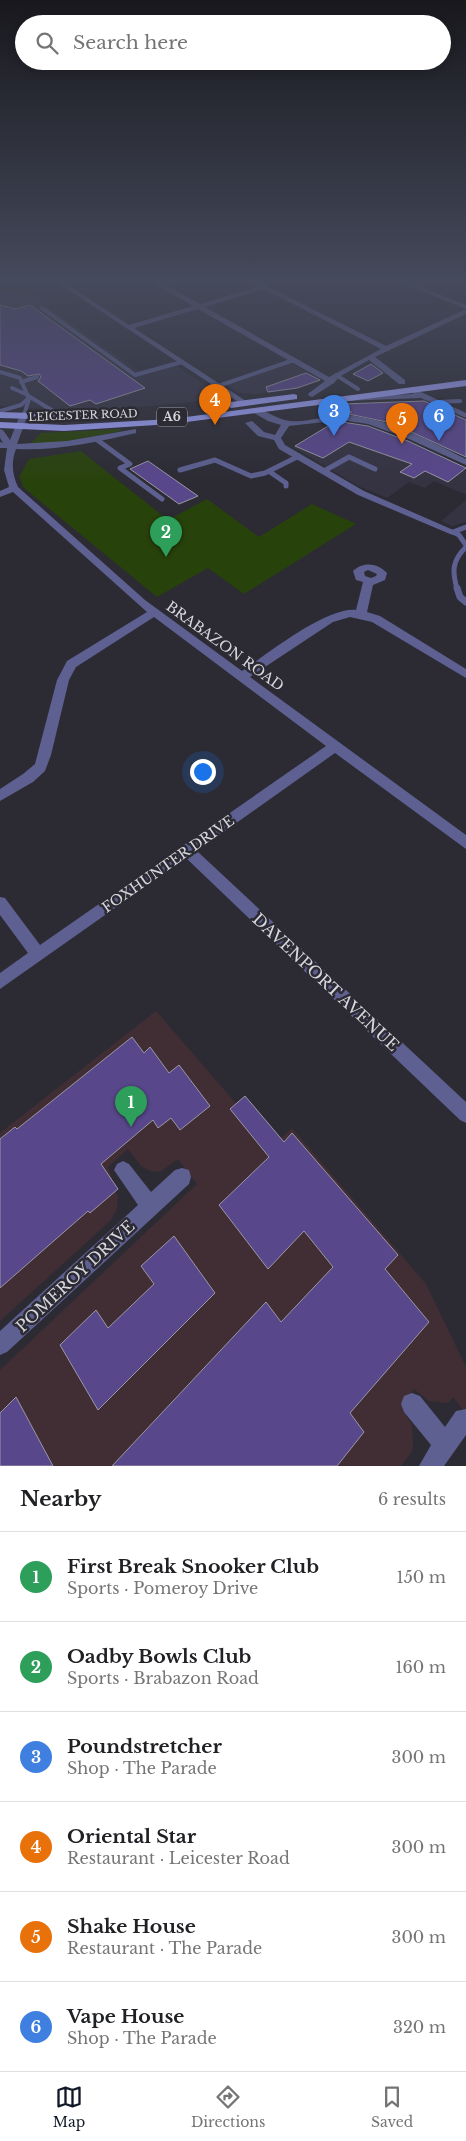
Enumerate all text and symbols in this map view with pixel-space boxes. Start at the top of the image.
search box [15,15,451,70]
icon: search [33,29,61,57]
text: Search here [73,31,188,54]
pin: 4 [199,384,231,425]
pin: 3 [318,395,350,436]
pin: 6 [423,400,455,441]
pin: 5 [386,403,418,444]
street label: LEICESTER ROAD [28,406,138,424]
road number: A6 [157,408,187,427]
pin: 2 [150,516,182,557]
street label: BRABAZON ROAD [163,597,287,695]
your location [190,759,216,785]
street label: FOXHUNTER DRIVE [98,811,238,917]
street label: DAVENPORT AVENUE [249,909,403,1055]
pin: 1 [115,1086,147,1127]
street label: POMEROY DRIVE [12,1216,138,1336]
text: Nearby [20,1486,101,1512]
text: 6 results [378,1489,446,1509]
text: First Break Snooker Club [67,1555,319,1578]
text: 1 [33,1567,39,1587]
text: 150 m [397,1567,446,1587]
text: Sports · Pomeroy Drive [67,1578,258,1598]
text: Oadby Bowls Club [67,1645,251,1668]
text: 2 [31,1657,41,1677]
text: 160 m [395,1657,446,1677]
text: Sports · Brabazon Road [67,1668,259,1688]
text: Poundstretcher [67,1735,222,1758]
text: 3 [31,1747,41,1767]
text: 300 m [392,1747,446,1767]
text: Shop · The Parade [67,1758,217,1778]
text: Oriental Star [67,1825,196,1848]
text: 4 [31,1837,41,1857]
text: 300 m [392,1837,446,1857]
text: Restaurant · Leicester Road [67,1848,290,1868]
text: Shake House [67,1915,196,1938]
text: 5 [31,1927,41,1947]
text: 300 m [392,1927,446,1947]
text: Restaurant · The Parade [67,1938,262,1958]
text: Vape House [67,2005,184,2028]
text: 6 [31,2017,41,2037]
text: 320 m [393,2017,446,2037]
text: Shop · The Parade [67,2028,217,2048]
tab: Map [53,2083,85,2131]
tab: Directions [191,2083,265,2131]
tab: Saved [371,2083,413,2131]

